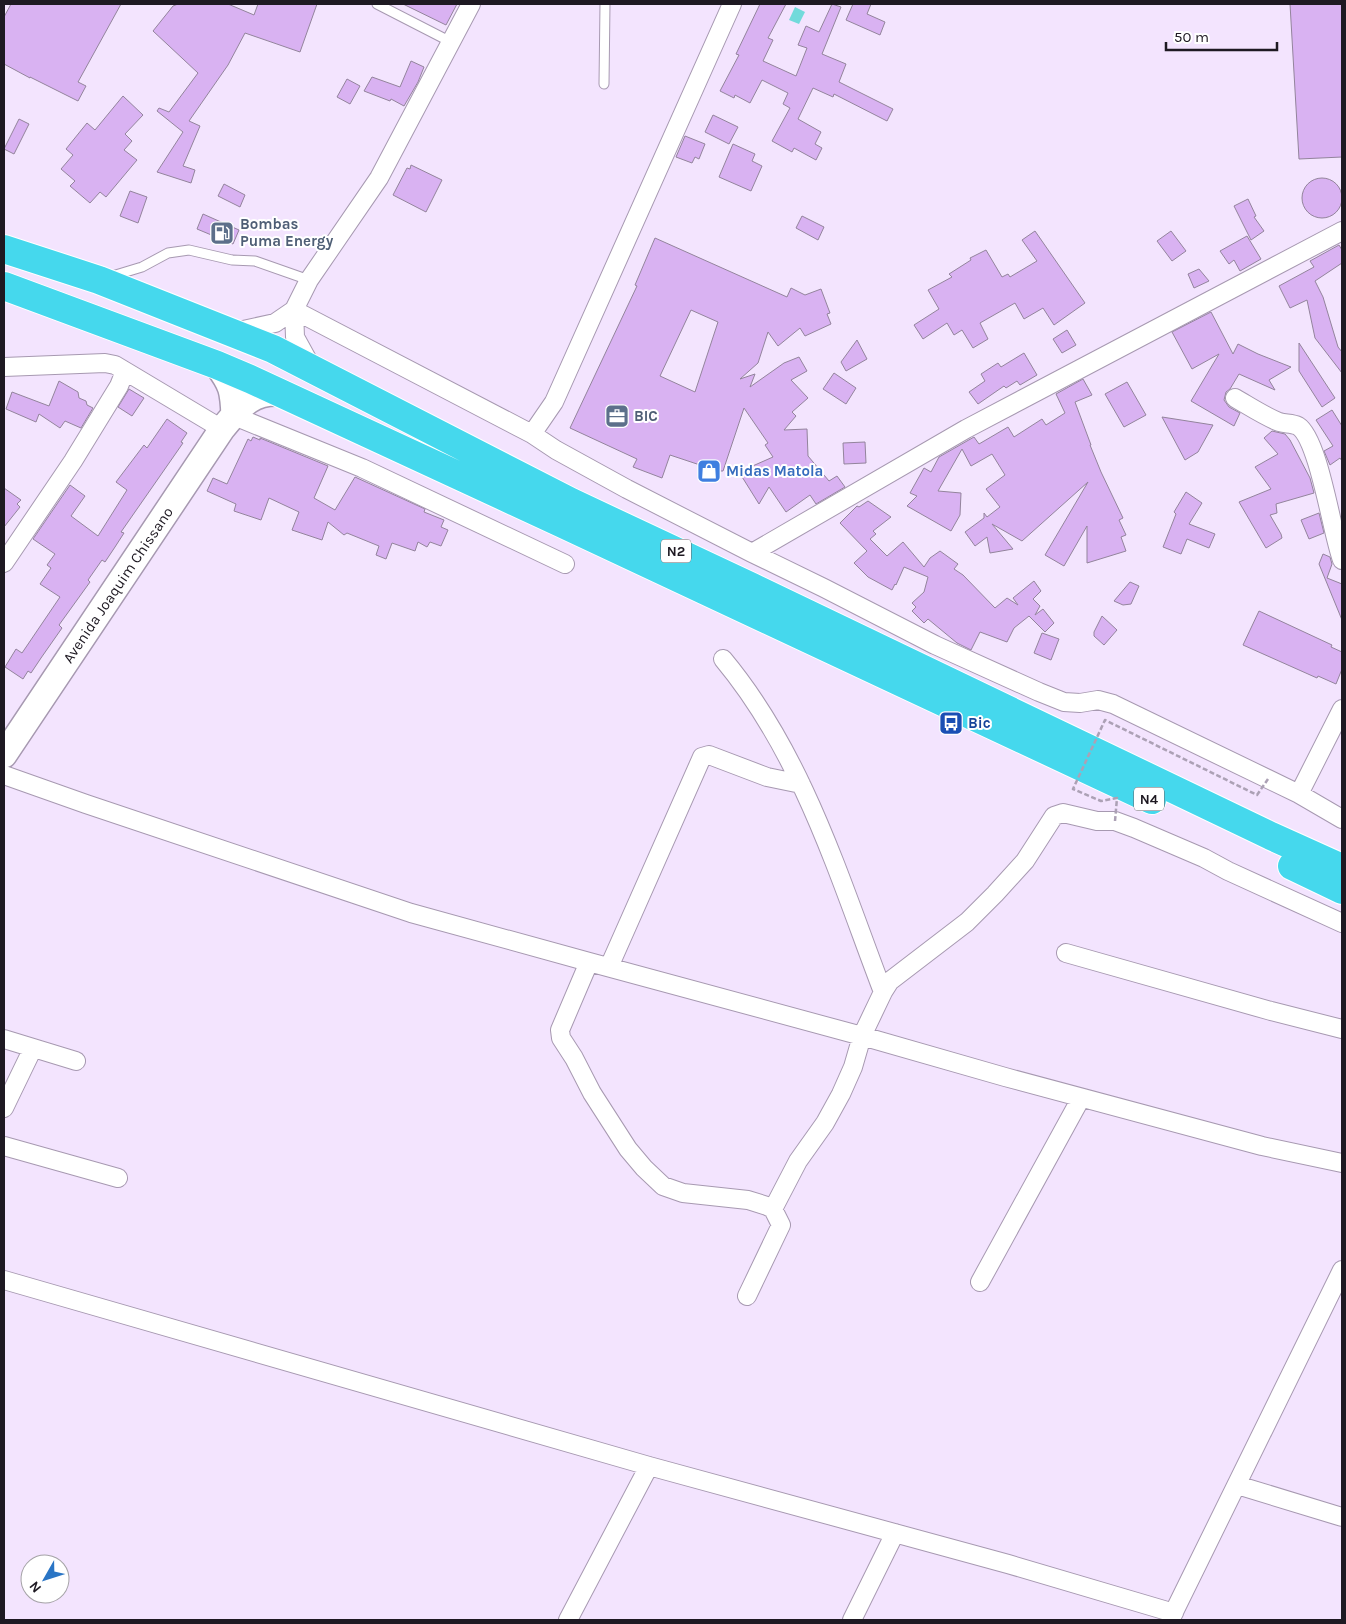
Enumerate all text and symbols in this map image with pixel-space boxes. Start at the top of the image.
scale bar [1166,20,1277,52]
text: 50 m [1174,28,1209,46]
place label: Bombas Puma Energy [240,215,334,250]
fuel station icon: Bombas Puma Energy [209,220,235,246]
office icon: BIC [604,403,630,429]
place label: BIC [634,407,658,425]
shop icon: Midas Matola [696,458,722,484]
place label: Midas Matola [726,462,823,480]
street label: Avenida Joaquim Chissano [59,504,177,666]
road number: N2 [661,540,691,562]
bus stop icon: Bic [938,710,964,736]
place label: Bic [968,714,991,732]
road number: N4 [1134,788,1164,811]
north arrow [20,1554,70,1604]
text: N [26,1578,45,1596]

